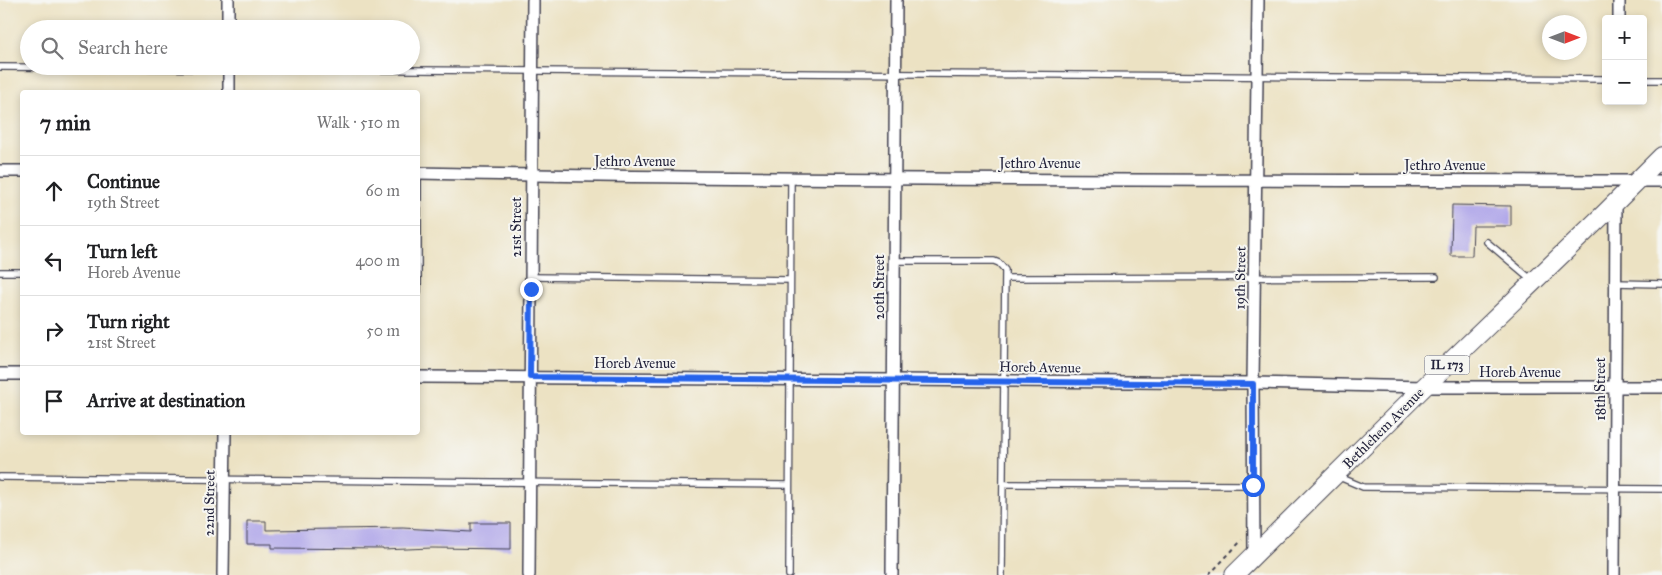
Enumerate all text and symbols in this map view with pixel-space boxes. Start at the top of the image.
north arrow [1542,15,1587,60]
map controls [1602,15,1647,105]
button: + [1602,15,1647,60]
search box [20,20,420,75]
icon: search [38,34,66,62]
text: Search here [78,36,168,59]
button: − [1602,60,1647,105]
text: 7 min [40,110,91,136]
text: Walk · 510 m [317,113,400,132]
street label: Jethro Avenue [592,153,676,171]
street label: Jethro Avenue [997,155,1081,173]
street label: Jethro Avenue [1402,157,1486,175]
text: Continue [87,170,160,193]
icon: ahead [40,177,68,205]
text: 60 m [366,181,400,200]
text: 19th Street [87,193,160,212]
street label: 21st Street [508,197,525,257]
text: Turn left [87,240,157,263]
street label: 19th Street [1231,246,1250,310]
icon: left [40,247,68,275]
text: 400 m [356,251,400,270]
street label: 20th Street [871,254,888,320]
text: Horeb Avenue [87,263,181,282]
route end [520,278,543,301]
text: Turn right [87,310,170,333]
icon: right [40,317,68,345]
text: 50 m [366,321,400,340]
text: 21st Street [87,333,156,352]
street label: Horeb Avenue [594,355,676,372]
road number: IL 173 [1424,356,1470,374]
street label: 18th Street [1592,357,1609,421]
street label: Horeb Avenue [999,358,1081,377]
street label: Horeb Avenue [1479,364,1561,381]
street label: Bethlehem Avenue [1339,384,1428,472]
icon: arrive [40,387,68,415]
text: Arrive at destination [87,389,245,412]
street label: 22nd Street [200,470,219,536]
route start [1242,474,1265,497]

